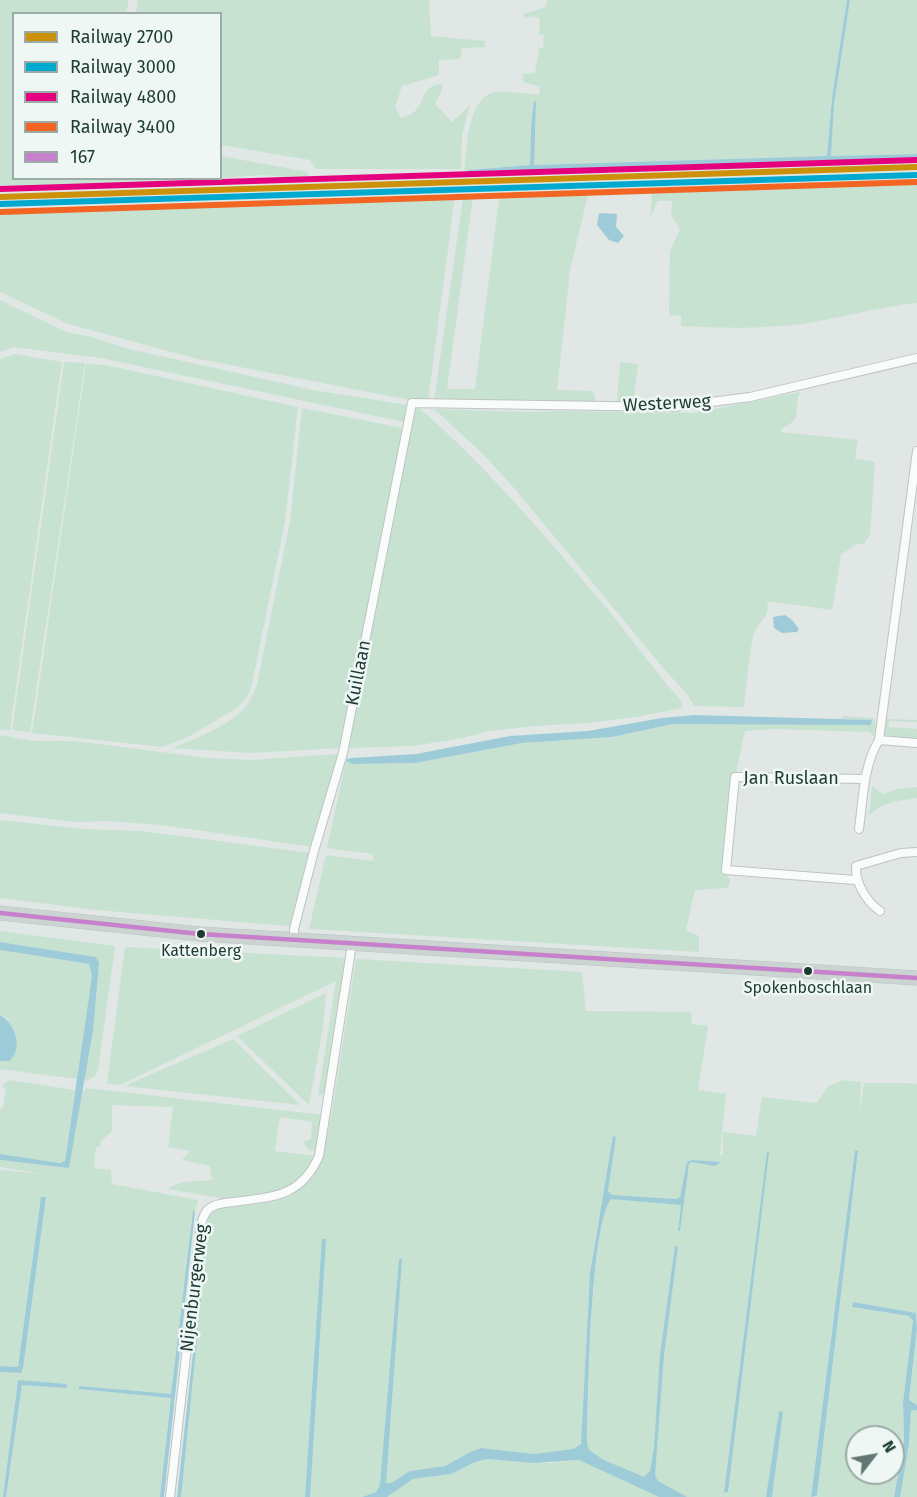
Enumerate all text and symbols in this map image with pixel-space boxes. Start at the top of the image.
legend [12,12,222,180]
text: Railway 2700 [70,26,173,48]
text: Railway 3000 [70,56,176,78]
text: Railway 4800 [70,86,176,108]
text: Railway 3400 [70,116,175,138]
text: 167 [70,146,95,168]
street label: Westerweg [623,391,711,417]
street label: Kuillaan [342,638,376,708]
street label: Jan Ruslaan [743,768,839,790]
marker: Kattenberg [195,928,207,940]
place label: Kattenberg [161,942,241,962]
marker: Spokenboschlaan [802,965,814,977]
place label: Spokenboschlaan [744,979,872,999]
street label: Nijenburgerweg [176,1223,214,1353]
north arrow [845,1425,905,1485]
text: N [878,1437,900,1456]

